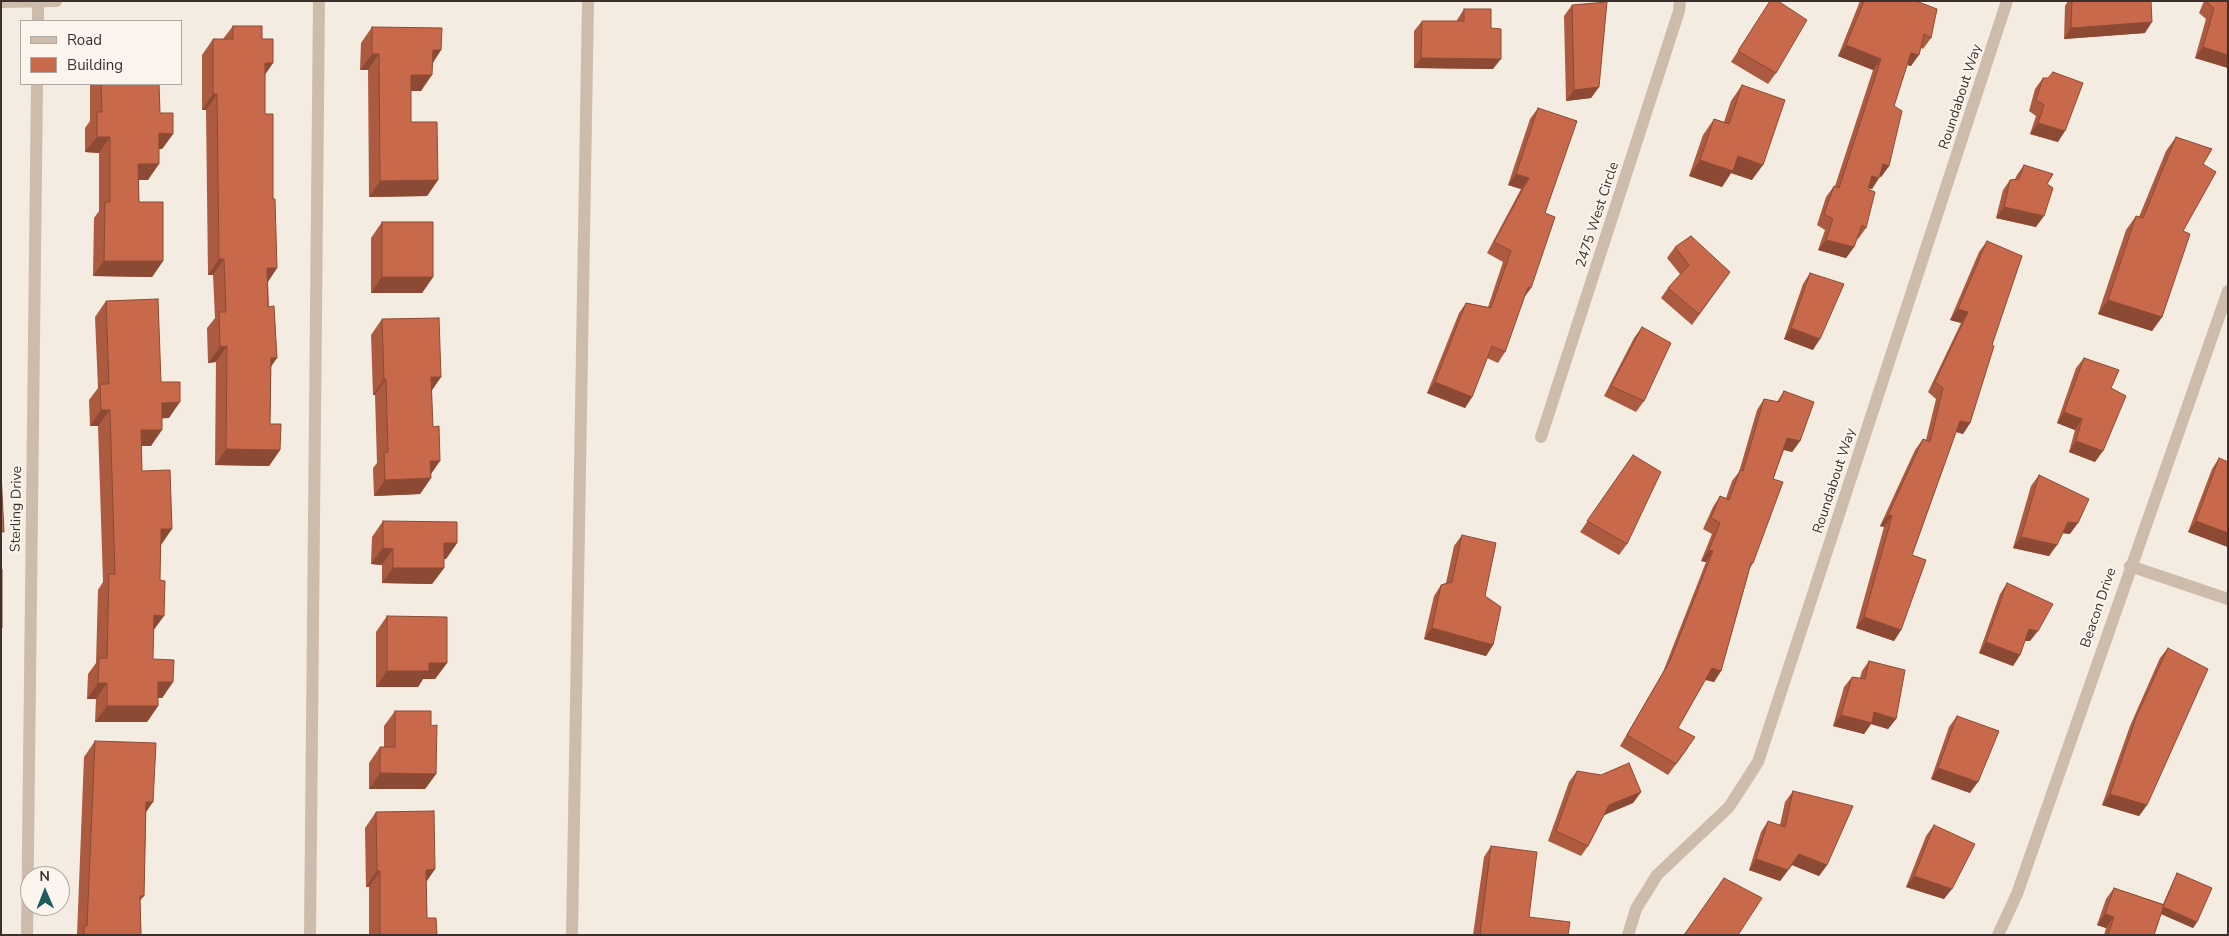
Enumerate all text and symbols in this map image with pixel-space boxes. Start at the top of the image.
legend [20,20,182,85]
text: Road [67,30,102,50]
street label: Roundabout Way [1936,42,1986,152]
text: Building [67,55,123,75]
street label: 2475 West Circle [1573,160,1623,270]
street label: Roundabout Way [1810,426,1860,536]
street label: Sterling Drive [8,466,26,552]
street label: Beacon Drive [2078,566,2120,650]
north arrow [20,866,70,916]
text: N [39,867,50,886]

